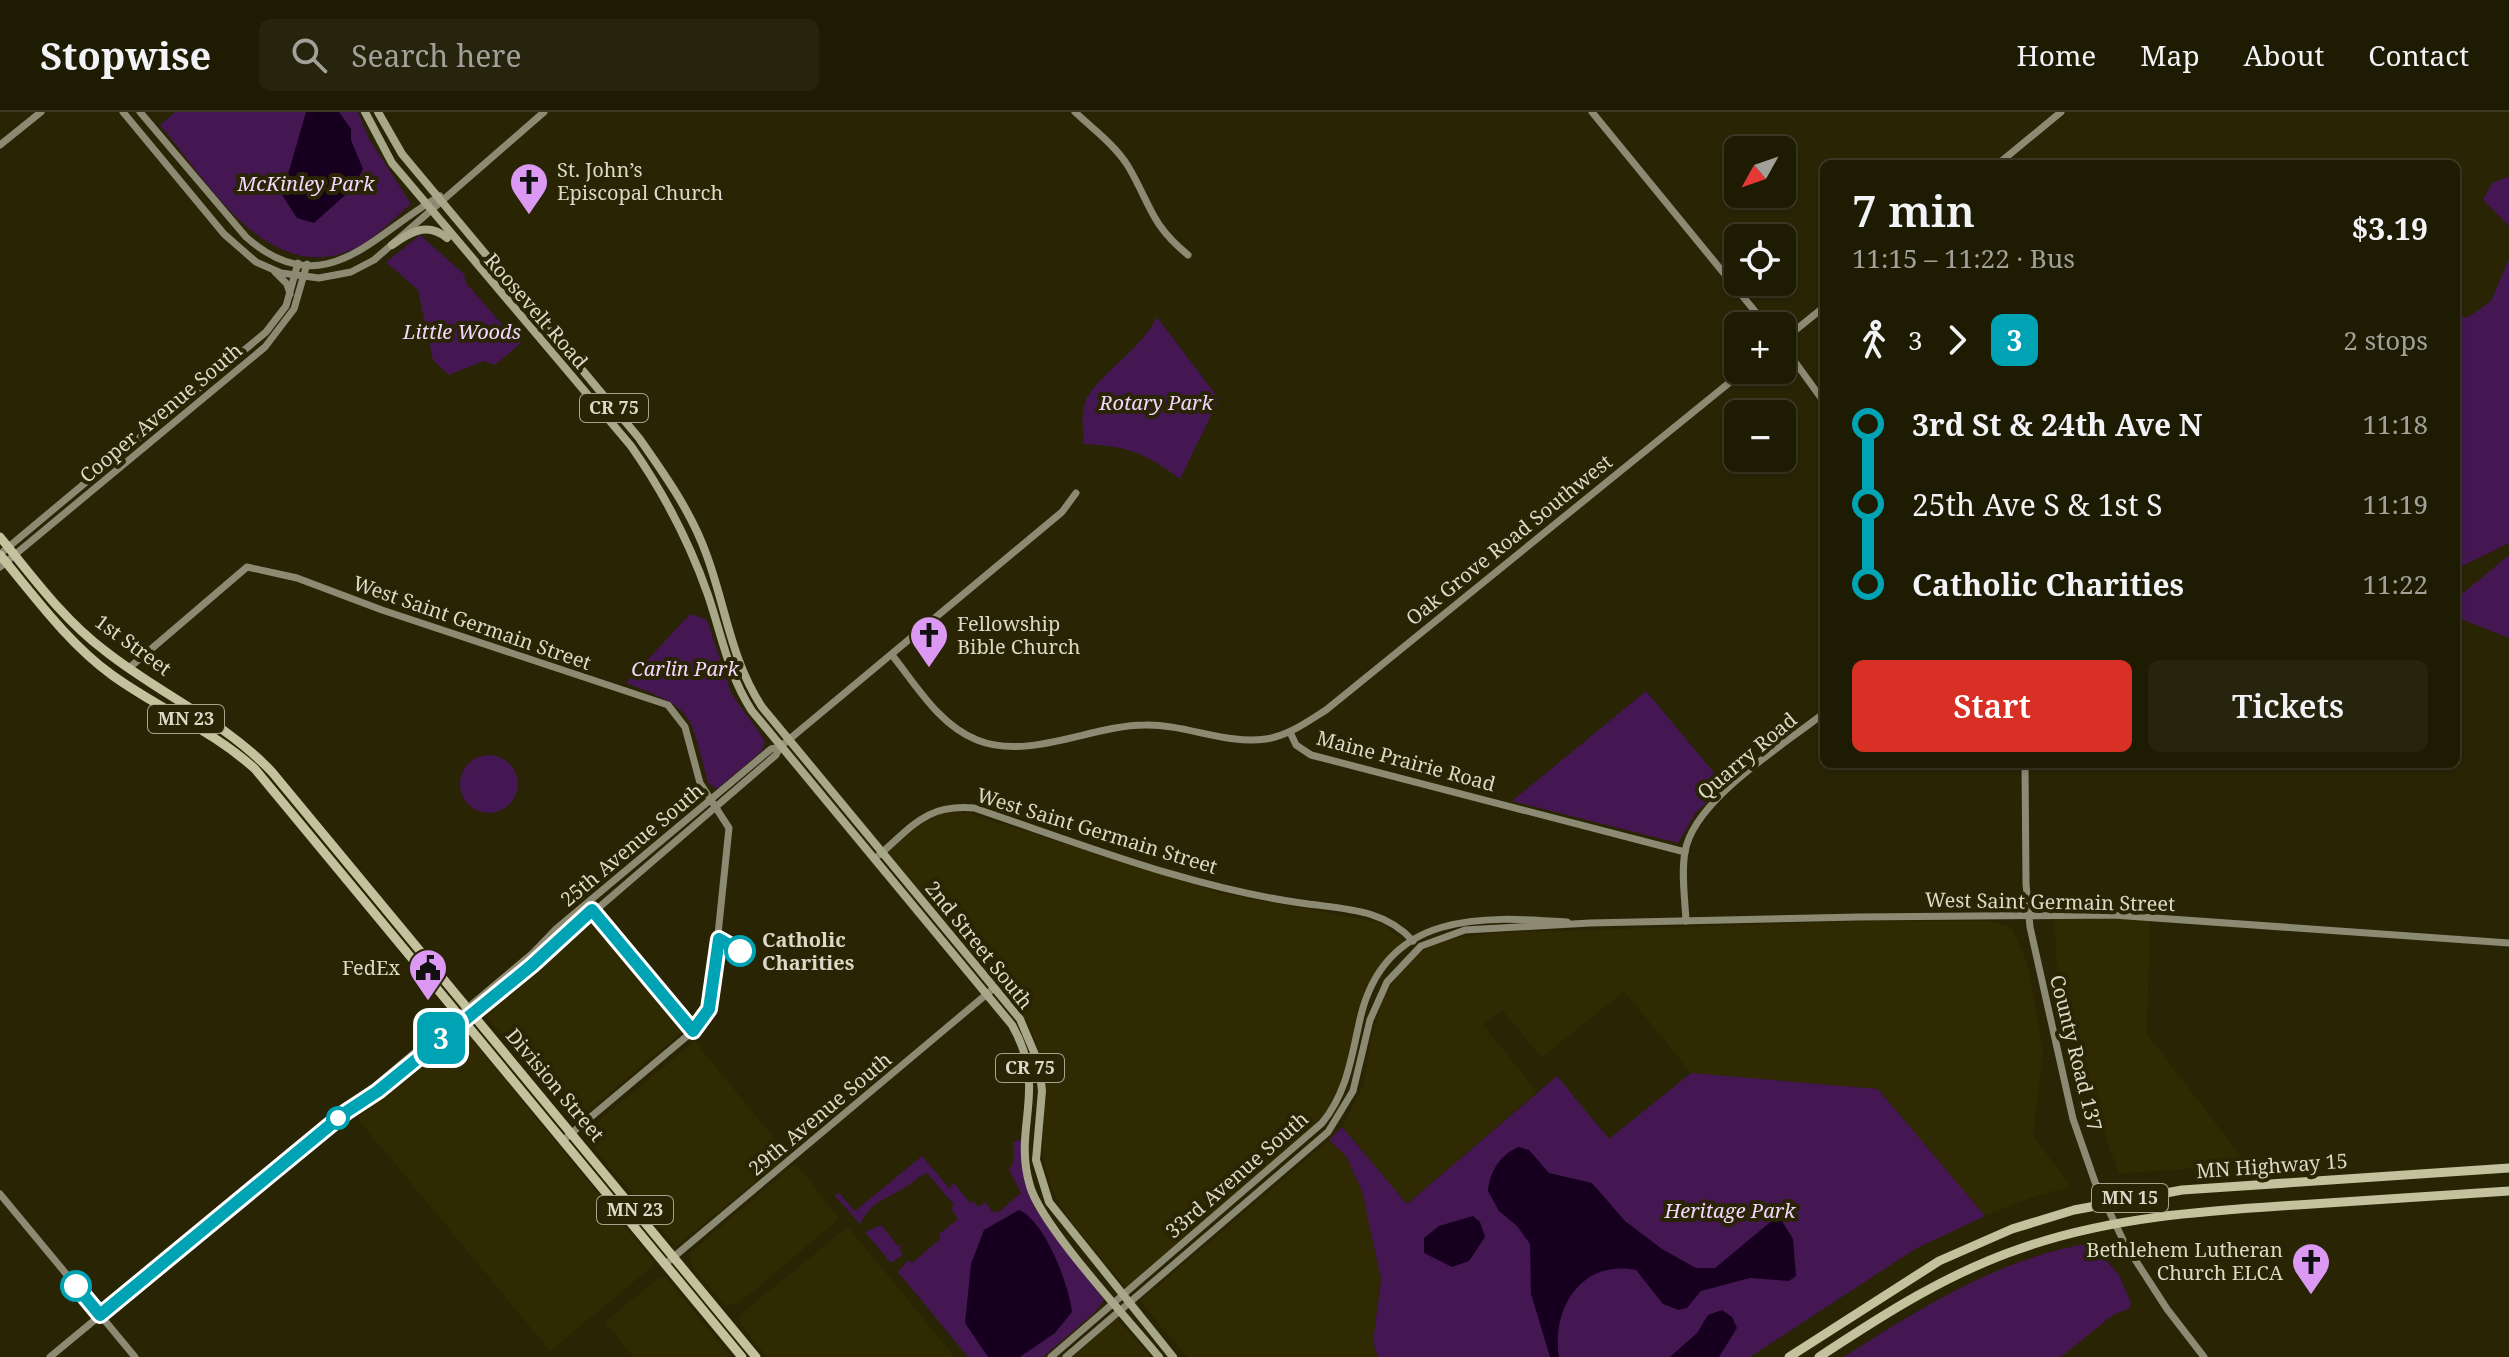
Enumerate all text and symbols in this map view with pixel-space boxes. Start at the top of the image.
search box [259,19,819,91]
text: Stopwise [40,29,211,81]
icon: search [287,33,331,77]
text: Search here [351,35,521,76]
text: Home [2017,36,2096,74]
text: Map [2140,36,2200,74]
text: About [2244,36,2324,74]
text: Contact [2368,36,2469,74]
north arrow [1724,136,1796,208]
map controls [1724,136,1796,472]
place label: St. John’s Episcopal Church [557,156,723,206]
church icon: St. John’s Episcopal Church [508,161,550,216]
park label: McKinley Park [237,170,375,197]
text: 7 min [1852,180,1975,240]
text: $3.19 [2351,208,2428,249]
button: locate [1724,224,1796,296]
text: 11:15 – 11:22 · Bus [1852,240,2075,276]
street label: Roosevelt Road [479,247,594,374]
button: + [1724,312,1796,384]
park label: Little Woods [402,318,521,345]
icon: walk [1852,318,1896,362]
icon: forward [1935,318,1979,362]
text: 3 [2007,321,2022,359]
text: 3 [1908,322,1923,358]
text: 2 stops [2343,322,2428,358]
street label: Cooper Avenue South [74,336,248,489]
park label: Rotary Park [1098,389,1213,416]
road number: CR 75 [580,394,648,422]
button: − [1724,400,1796,472]
text: 3rd St & 24th Ave N [1912,404,2203,445]
text: 11:18 [2362,406,2428,442]
street label: Oak Grove Road Southwest [1400,448,1617,631]
text: 25th Ave S & 1st S [1912,484,2163,525]
text: 11:19 [2362,486,2428,522]
text: Catholic Charities [1912,564,2184,605]
text: 11:22 [2362,566,2428,602]
street label: West Saint Germain Street [349,569,595,676]
street label: 1st Street [90,608,177,681]
place label: Fellowship Bible Church [957,610,1081,660]
church icon: Fellowship Bible Church [908,614,950,669]
park label: Carlin Park [631,655,739,682]
button: Start [1852,660,2132,752]
button: Tickets [2148,660,2428,752]
road number: MN 23 [148,705,224,733]
street label: Quarry Road [1691,706,1802,805]
street label: Maine Prairie Road [1314,724,1498,797]
street label: 25th Avenue South [554,777,709,912]
street label: West Saint Germain Street [974,781,1221,880]
street label: 2nd Street South [919,875,1040,1015]
street label: West Saint Germain Street [1925,886,2175,917]
place label: Catholic Charities [762,926,854,976]
marker: Catholic Charities [725,936,755,966]
public building icon: FedEx [407,947,449,1002]
place label: FedEx [342,954,400,981]
street label: County Road 137 [2044,972,2109,1134]
line badge: 3 [415,1012,467,1064]
text: 3 [433,1019,449,1057]
street label: Division Street [500,1022,611,1147]
street label: 29th Avenue South [742,1046,897,1181]
road number: CR 75 [996,1054,1064,1082]
street label: 33rd Avenue South [1160,1105,1314,1244]
unlabelled marker [327,1107,349,1129]
street label: MN Highway 15 [2195,1147,2349,1184]
road number: MN 15 [2092,1184,2168,1212]
road number: MN 23 [597,1196,673,1224]
park label: Heritage Park [1664,1197,1796,1224]
place label: Bethlehem Lutheran Church ELCA [2086,1236,2284,1286]
church icon: Bethlehem Lutheran Church ELCA [2290,1241,2332,1296]
unlabelled marker [61,1271,91,1301]

